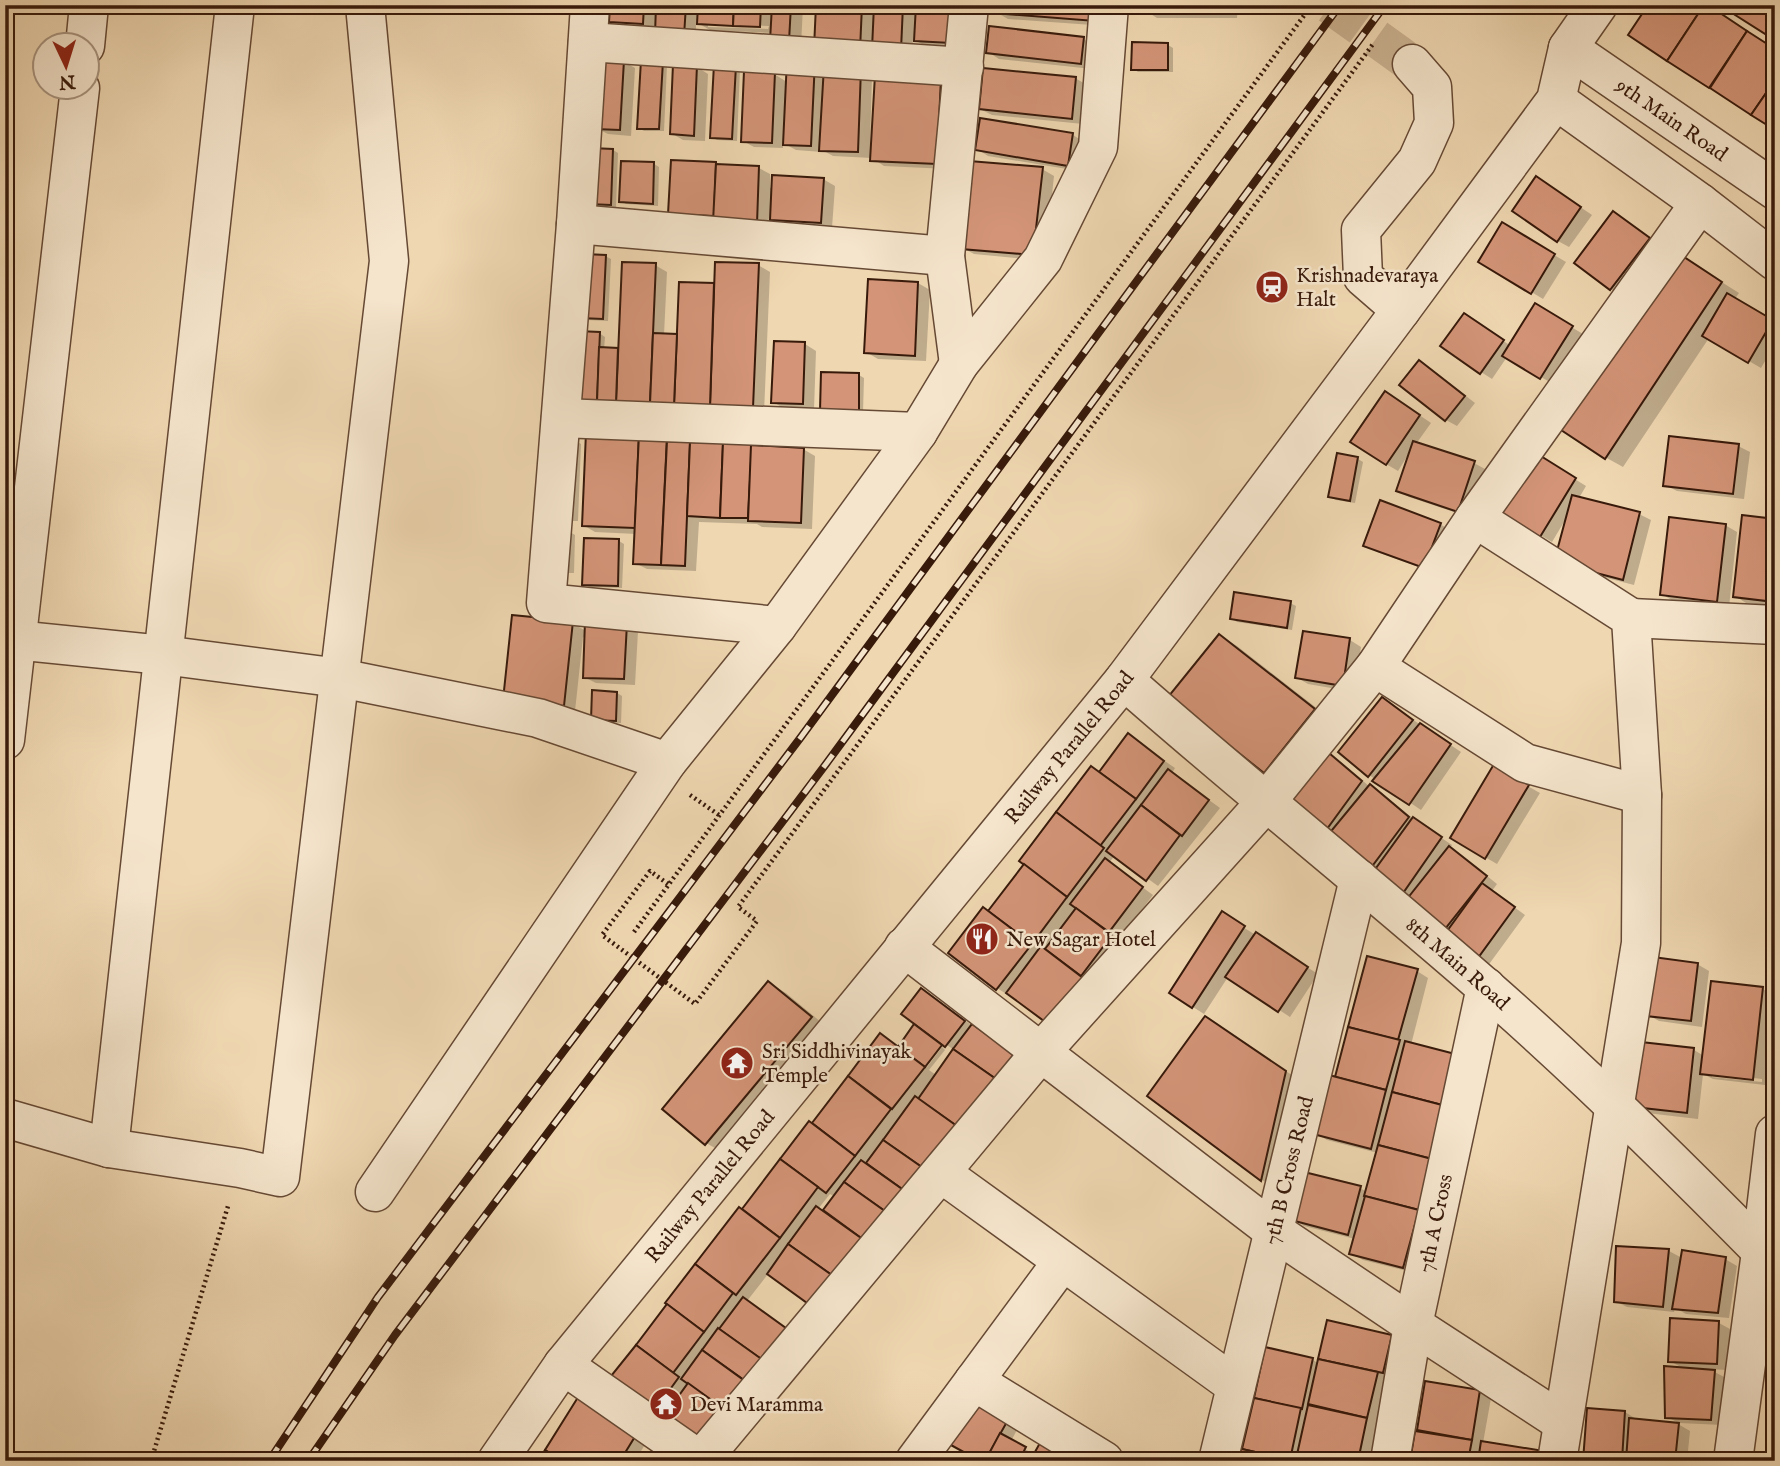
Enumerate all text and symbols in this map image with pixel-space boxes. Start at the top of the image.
north arrow [32,32,102,102]
text: N [57,68,77,94]
street label: 9th Main Road [1609,72,1733,169]
place label: Krishnadevaraya Halt [1296,263,1439,314]
station icon: Krishnadevaraya Halt [1253,268,1291,306]
street label: Railway Parallel Road [999,666,1141,830]
street label: 8th Main Road [1399,912,1515,1018]
restaurant icon: New Sagar Hotel [963,920,1001,958]
place label: New Sagar Hotel [1006,927,1156,954]
place label: Sri Siddhivinayak Temple [762,1039,912,1090]
temple icon: Sri Siddhivinayak Temple [718,1044,756,1082]
street label: 7th B Cross Road [1259,1093,1321,1248]
street label: Railway Parallel Road [640,1104,782,1269]
street label: 7th A Cross [1413,1172,1460,1276]
temple icon: Devi Maramma [647,1385,685,1423]
place label: Devi Maramma [690,1392,824,1419]

